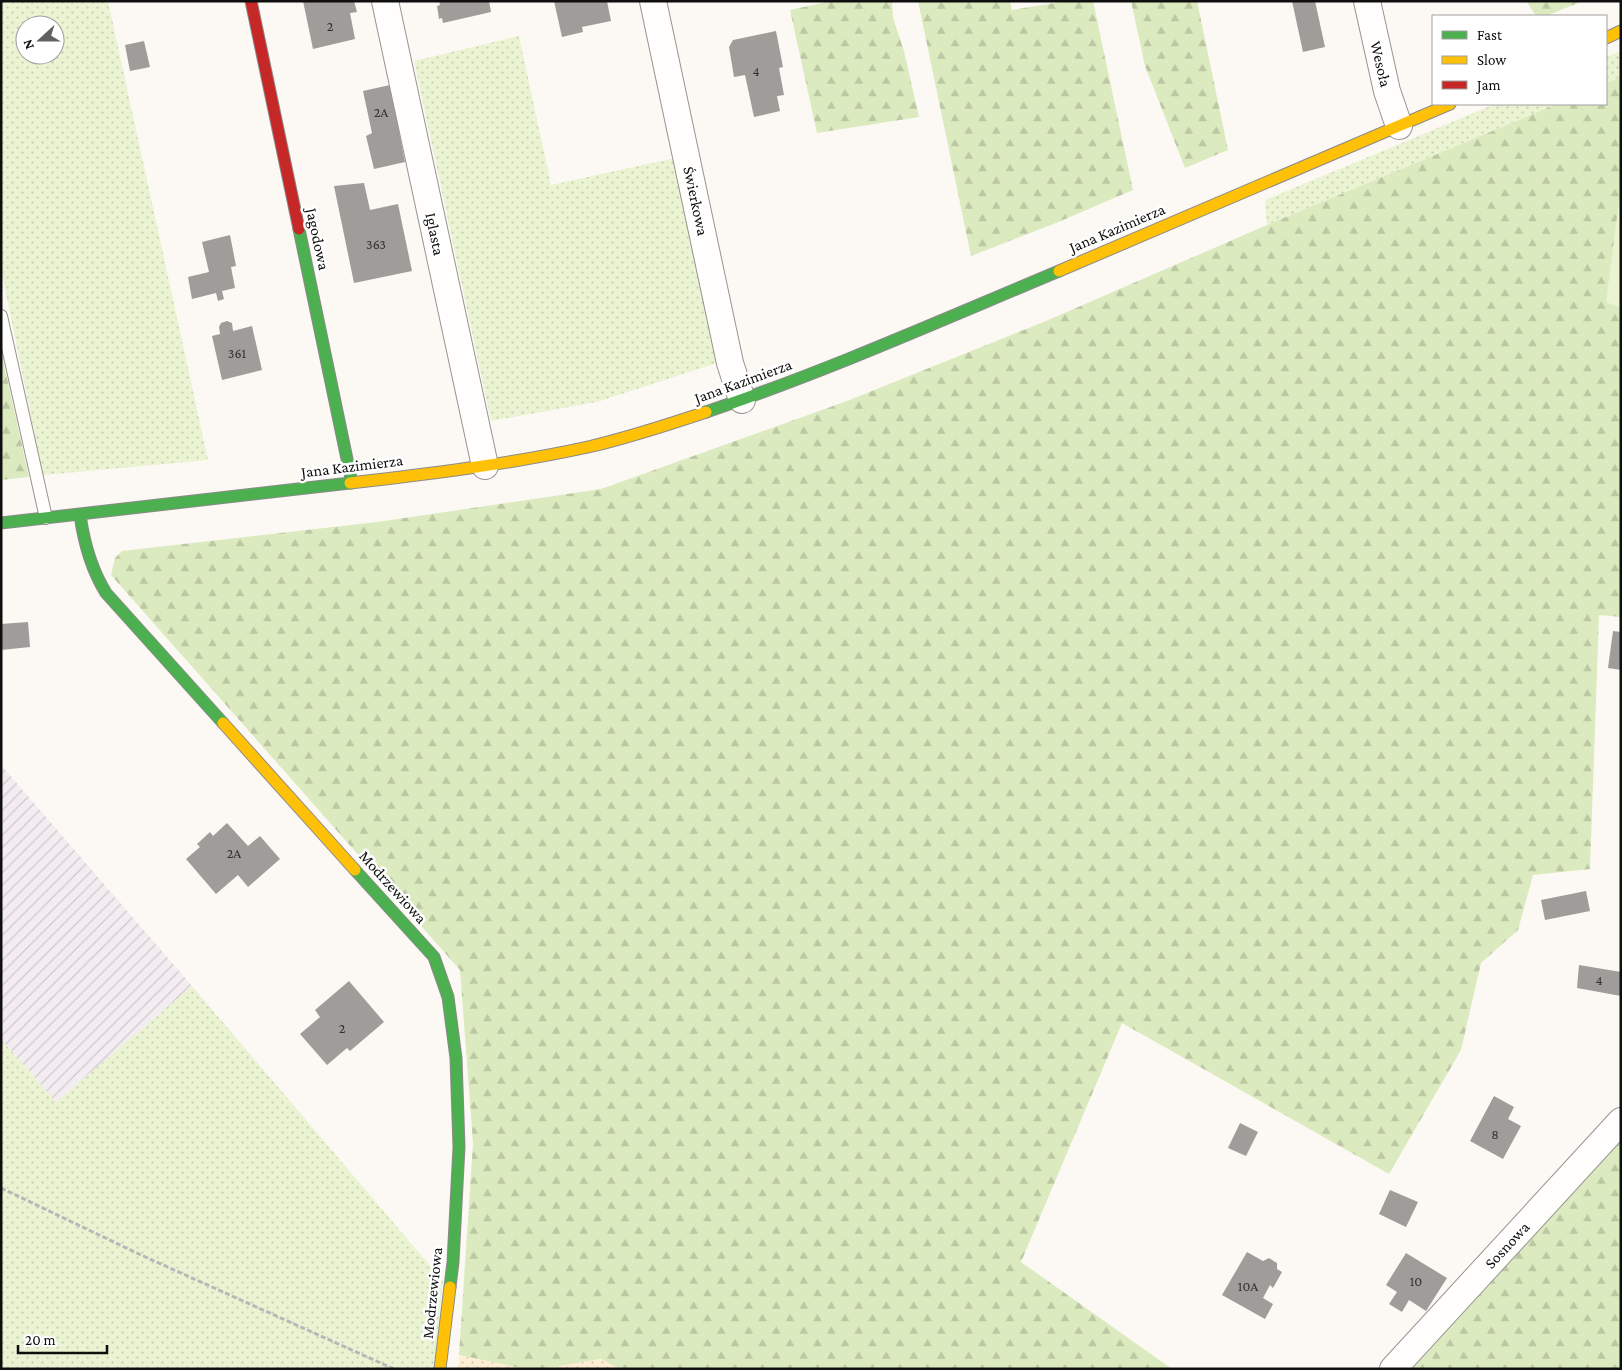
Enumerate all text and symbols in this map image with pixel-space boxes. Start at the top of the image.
north arrow [15,15,65,65]
legend [1432,15,1607,105]
house number: 2 [327,18,334,34]
text: Fast [1477,27,1503,43]
text: N [19,37,37,52]
street label: Wesoła [1367,39,1395,89]
text: Slow [1477,52,1507,68]
house number: 4 [752,63,760,79]
text: Jam [1475,77,1500,94]
house number: 2A [374,104,388,120]
street label: Świerkowa [680,165,712,238]
street label: Jana Kazimierza [1065,200,1168,258]
street label: Jagodowa [302,204,333,272]
street label: Iglasta [421,211,448,258]
house number: 363 [366,236,386,252]
house number: 361 [228,345,247,361]
street label: Jana Kazimierza [690,355,795,408]
street label: Jana Kazimierza [298,451,405,482]
house number: 2A [227,845,241,861]
street label: Modrzewiowa [356,847,430,927]
house number: 4 [1595,972,1603,988]
house number: 2 [339,1020,346,1036]
house number: 8 [1491,1126,1499,1142]
street label: Sosnowa [1481,1218,1533,1272]
street label: Modrzewiowa [419,1246,445,1340]
house number: 10 [1410,1273,1422,1289]
house number: 10A [1238,1278,1258,1294]
scale bar [18,1322,106,1354]
text: 20 m [25,1332,56,1348]

